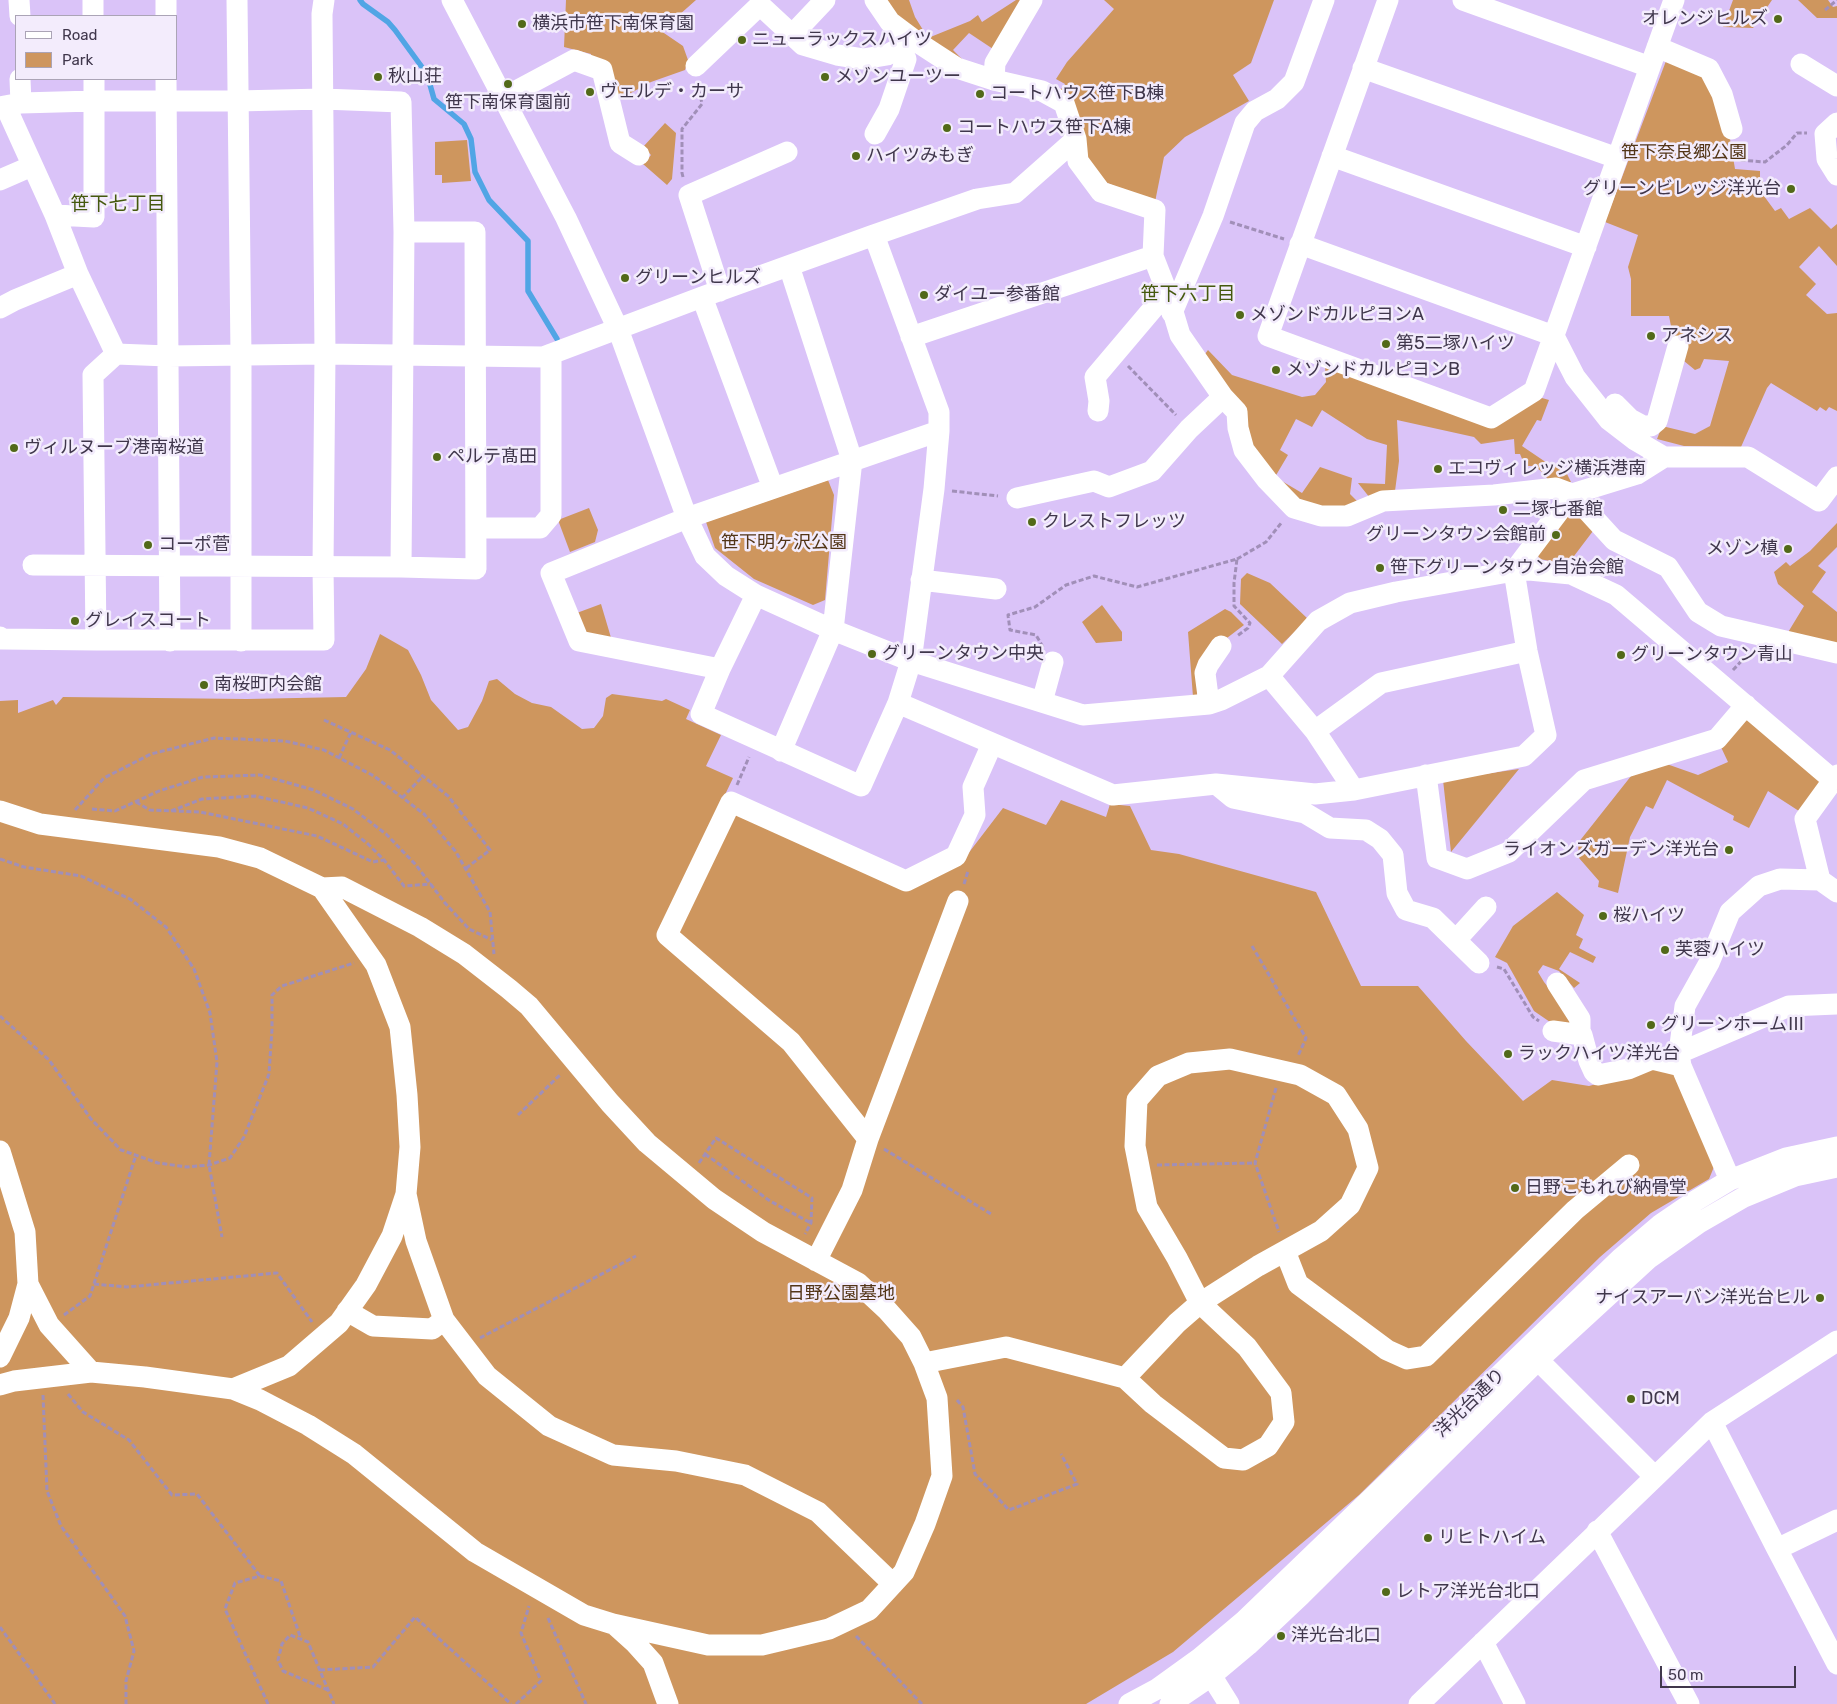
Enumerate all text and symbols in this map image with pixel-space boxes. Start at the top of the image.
place label: オレンジヒルズ [1642,8,1768,30]
place label: 横浜市笹下南保育園 [532,13,694,35]
marker: オレンジヒルズ [1772,13,1784,25]
legend [15,15,178,80]
marker: 横浜市笹下南保育園 [516,18,528,30]
text: Road [62,26,98,44]
place label: ニューラックスハイツ [752,29,932,51]
marker: ニューラックスハイツ [736,34,748,46]
text: Park [62,51,93,69]
place label: 秋山荘 [388,66,442,88]
place label: メゾンユーツー [835,66,961,88]
marker: 秋山荘 [372,71,384,83]
marker: メゾンユーツー [819,71,831,83]
marker: 笹下南保育園前 [502,78,514,90]
place label: ヴェルデ・カーサ [600,81,744,103]
place label: コートハウス笹下B棟 [990,83,1164,105]
marker: ヴェルデ・カーサ [584,86,596,98]
marker: コートハウス笹下B棟 [974,88,986,100]
place label: 笹下南保育園前 [445,92,571,114]
place label: コートハウス笹下A棟 [957,117,1131,139]
marker: コートハウス笹下A棟 [941,122,953,134]
park label: 笹下奈良郷公園 [1621,142,1747,164]
place label: ハイツみもぎ [866,145,974,167]
marker: ハイツみもぎ [850,150,862,162]
place label: グリーンビレッジ洋光台 [1583,178,1781,200]
marker: グリーンビレッジ洋光台 [1785,183,1797,195]
district label: 笹下七丁目 [71,194,165,216]
place label: グリーンヒルズ [635,267,761,289]
marker: グリーンヒルズ [619,272,631,284]
place label: ダイユー参番館 [934,284,1060,306]
district label: 笹下六丁目 [1141,284,1235,306]
marker: ダイユー参番館 [918,289,930,301]
place label: メゾンドカルピヨンA [1250,304,1424,326]
marker: メゾンドカルピヨンA [1234,309,1246,321]
place label: アネシス [1661,325,1733,347]
marker: アネシス [1645,330,1657,342]
place label: 第5二塚ハイツ [1396,333,1515,355]
marker: 第5二塚ハイツ [1380,338,1392,350]
place label: メゾンドカルピヨンB [1286,359,1460,381]
marker: メゾンドカルピヨンB [1270,364,1282,376]
place label: ヴィルヌーブ港南桜道 [24,437,204,459]
marker: ヴィルヌーブ港南桜道 [8,442,20,454]
place label: ペルテ髙田 [447,446,537,468]
marker: ペルテ髙田 [431,451,443,463]
place label: エコヴィレッジ横浜港南 [1448,458,1646,480]
marker: エコヴィレッジ横浜港南 [1432,463,1444,475]
place label: 二塚七番館 [1513,499,1603,521]
marker: 二塚七番館 [1497,504,1509,516]
place label: クレストフレッツ [1042,511,1186,533]
marker: クレストフレッツ [1026,516,1038,528]
place label: グリーンタウン会館前 [1366,524,1546,546]
marker: グリーンタウン会館前 [1550,529,1562,541]
park label: 笹下明ヶ沢公園 [721,532,847,554]
place label: コーポ菅 [158,534,230,556]
place label: メゾン槙 [1706,538,1778,560]
marker: コーポ菅 [142,539,154,551]
marker: メゾン槙 [1782,543,1794,555]
place label: 笹下グリーンタウン自治会館 [1390,557,1624,579]
marker: 笹下グリーンタウン自治会館 [1374,562,1386,574]
place label: グレイスコート [85,610,211,632]
marker: グレイスコート [69,615,81,627]
place label: グリーンタウン中央 [882,643,1044,665]
place label: グリーンタウン青山 [1631,644,1793,666]
marker: グリーンタウン中央 [866,648,878,660]
marker: グリーンタウン青山 [1615,649,1627,661]
place label: 南桜町内会館 [214,674,322,696]
marker: 南桜町内会館 [198,679,210,691]
place label: ライオンズガーデン洋光台 [1503,839,1719,861]
marker: ライオンズガーデン洋光台 [1723,844,1735,856]
place label: 桜ハイツ [1613,905,1685,927]
marker: 桜ハイツ [1597,910,1609,922]
place label: 芙蓉ハイツ [1675,939,1765,961]
marker: 芙蓉ハイツ [1659,944,1671,956]
place label: グリーンホームⅢ [1661,1014,1805,1036]
marker: グリーンホームⅢ [1645,1019,1657,1031]
place label: ラックハイツ洋光台 [1518,1043,1680,1065]
marker: ラックハイツ洋光台 [1502,1048,1514,1060]
place label: 日野こもれび納骨堂 [1525,1177,1687,1199]
marker: 日野こもれび納骨堂 [1509,1182,1521,1194]
park label: 日野公園墓地 [787,1283,895,1305]
place label: ナイスアーバン洋光台ヒル [1595,1287,1810,1309]
marker: ナイスアーバン洋光台ヒル [1814,1292,1826,1304]
street label: 洋光台通り [1430,1364,1510,1442]
place label: DCM [1641,1388,1680,1410]
marker: DCM [1625,1393,1637,1405]
place label: リヒトハイム [1438,1527,1546,1549]
marker: リヒトハイム [1422,1532,1434,1544]
place label: レトア洋光台北口 [1396,1581,1540,1603]
marker: レトア洋光台北口 [1380,1586,1392,1598]
place label: 洋光台北口 [1291,1625,1381,1647]
marker: 洋光台北口 [1275,1630,1287,1642]
scale bar [1662,1656,1798,1688]
text: 50 m [1668,1666,1703,1684]

